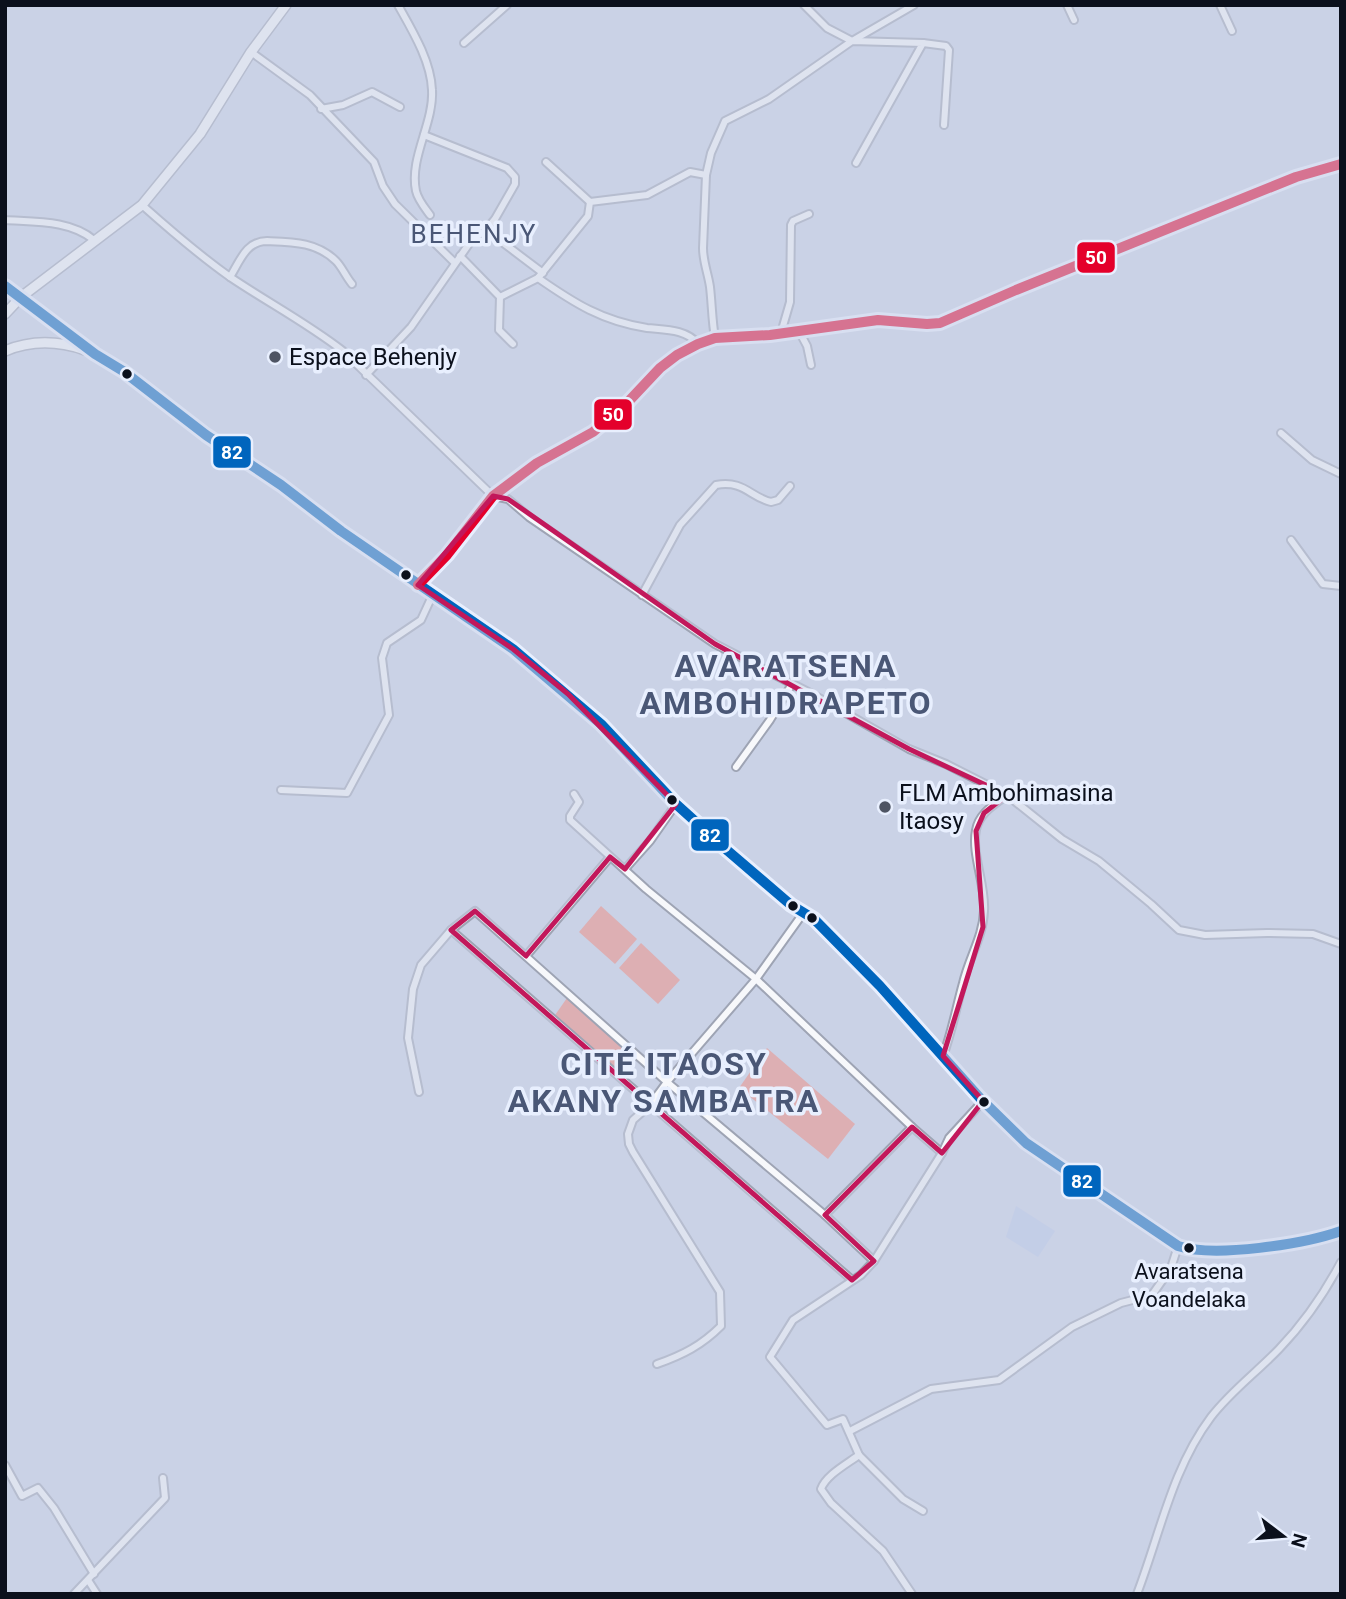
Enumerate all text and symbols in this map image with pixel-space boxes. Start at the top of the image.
district label: BEHENJY [411,219,537,249]
line badge: 50 [1076,241,1116,274]
text: 50 [1085,246,1107,269]
place label: Espace Behenjy [289,343,457,371]
marker: Espace Behenjy [267,349,283,365]
unlabelled marker [120,367,134,381]
line badge: 50 [593,398,633,431]
text: 50 [602,403,624,426]
line badge: 82 [212,435,252,469]
text: 82 [221,441,243,464]
unlabelled marker [399,568,413,582]
district label: AVARATSENA AMBOHIDRAPETO [639,647,933,722]
place label: FLM Ambohimasina Itaosy [899,779,1114,835]
unlabelled marker [665,793,679,807]
marker: FLM Ambohimasina Itaosy [877,799,893,815]
line badge: 82 [690,818,730,852]
text: 82 [699,824,721,847]
unlabelled marker [786,899,800,913]
unlabelled marker [805,911,819,925]
district label: CITÉ ITAOSY AKANY SAMBATRA [508,1045,820,1120]
unlabelled marker [977,1095,991,1109]
line badge: 82 [1062,1164,1102,1198]
text: 82 [1071,1170,1093,1193]
marker: Avaratsena Voandelaka [1182,1241,1196,1255]
place label: Avaratsena Voandelaka [1132,1259,1246,1312]
north arrow [1248,1501,1318,1571]
text: N [1286,1531,1312,1550]

